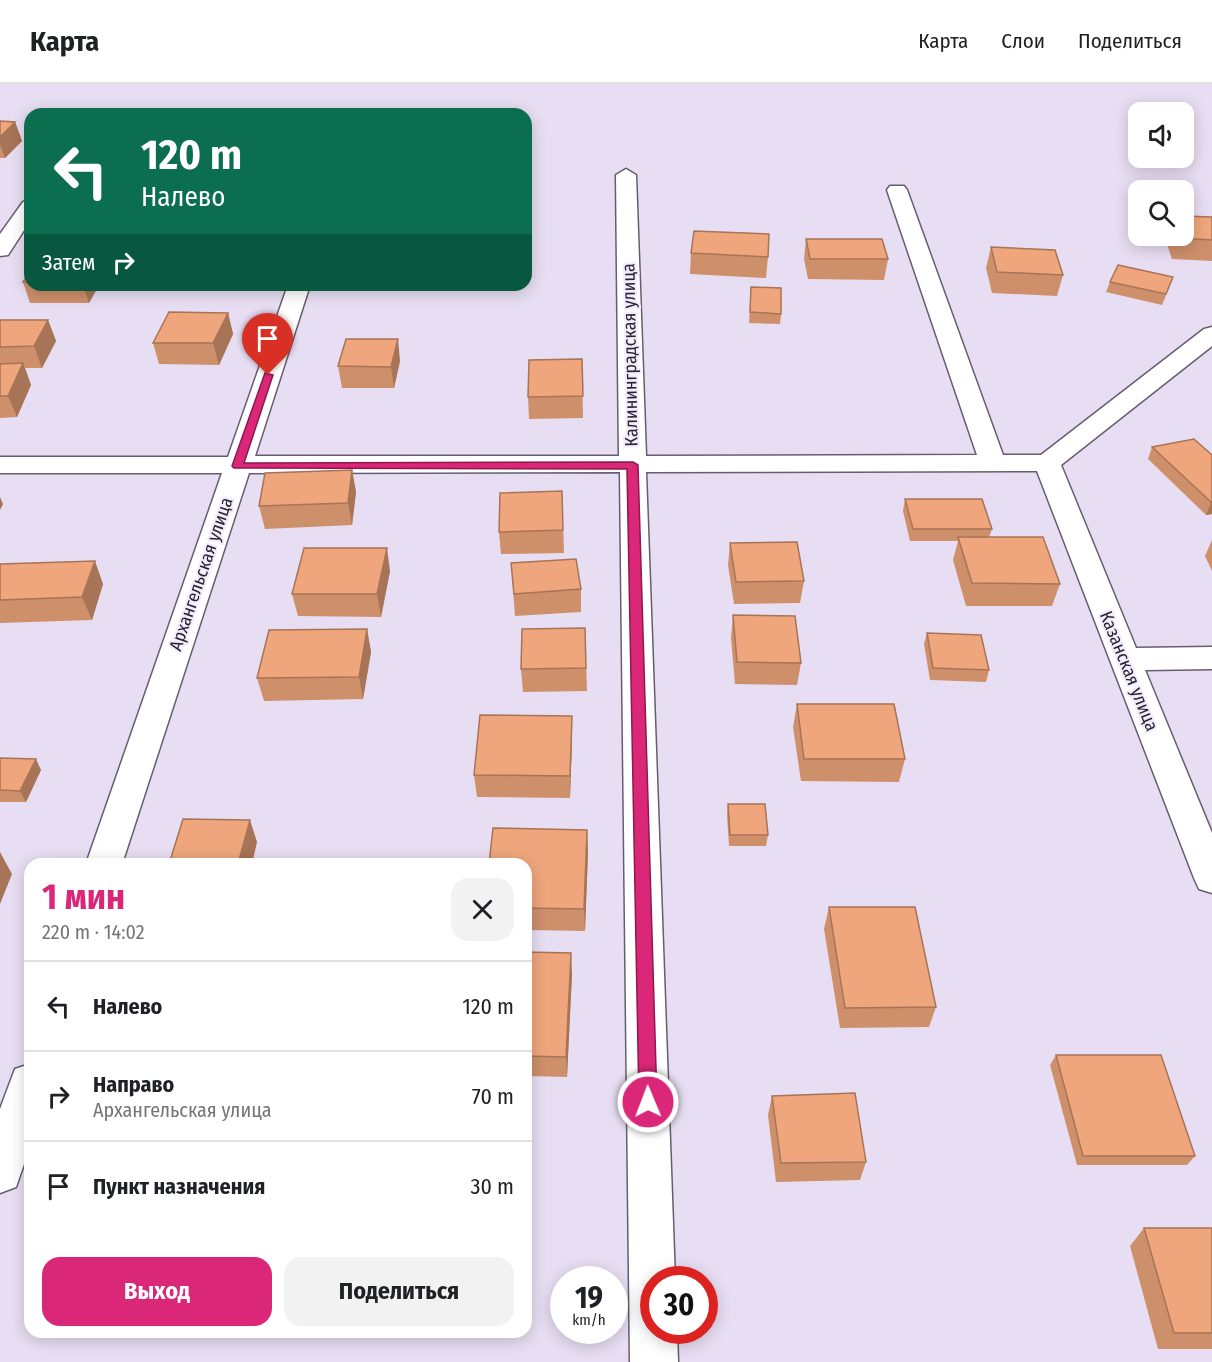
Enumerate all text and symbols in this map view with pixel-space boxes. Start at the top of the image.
text: Карта [30,25,99,58]
text: Карта [918,28,968,54]
text: Слои [1001,28,1045,54]
text: Поделиться [1078,28,1182,54]
map controls [1128,102,1194,246]
button: sound [1128,102,1194,168]
text: 120 m [141,130,242,180]
icon: left [42,132,120,210]
button: search [1128,180,1194,246]
text: Налево [141,181,225,213]
icon: right [107,246,140,279]
text: Затем [42,249,95,276]
street label: Калининградская улица [617,263,643,447]
pin [242,313,293,375]
icon: arrive [251,322,284,355]
street label: Архангельская улица [164,494,238,654]
street label: Казанская улица [1095,608,1163,734]
text: 1 мин [42,875,125,919]
button: close [451,878,514,941]
text: 220 m · 14:02 [42,920,145,944]
icon: left [42,990,75,1023]
text: Налево [93,993,162,1020]
text: 120 m [462,993,514,1020]
position arrow [616,1070,680,1134]
text: Направо [93,1071,174,1098]
icon: right [42,1080,75,1113]
text: 70 m [472,1083,514,1110]
text: Архангельская улица [93,1098,272,1122]
icon: arrive [42,1170,75,1203]
text: Пункт назначения [93,1173,265,1200]
text: 30 m [471,1173,514,1200]
button: Выход [42,1257,272,1326]
button: Поделиться [284,1257,514,1326]
speed limit sign: 30 [640,1266,718,1344]
text: 19 [575,1280,603,1316]
text: km/h [572,1311,606,1329]

